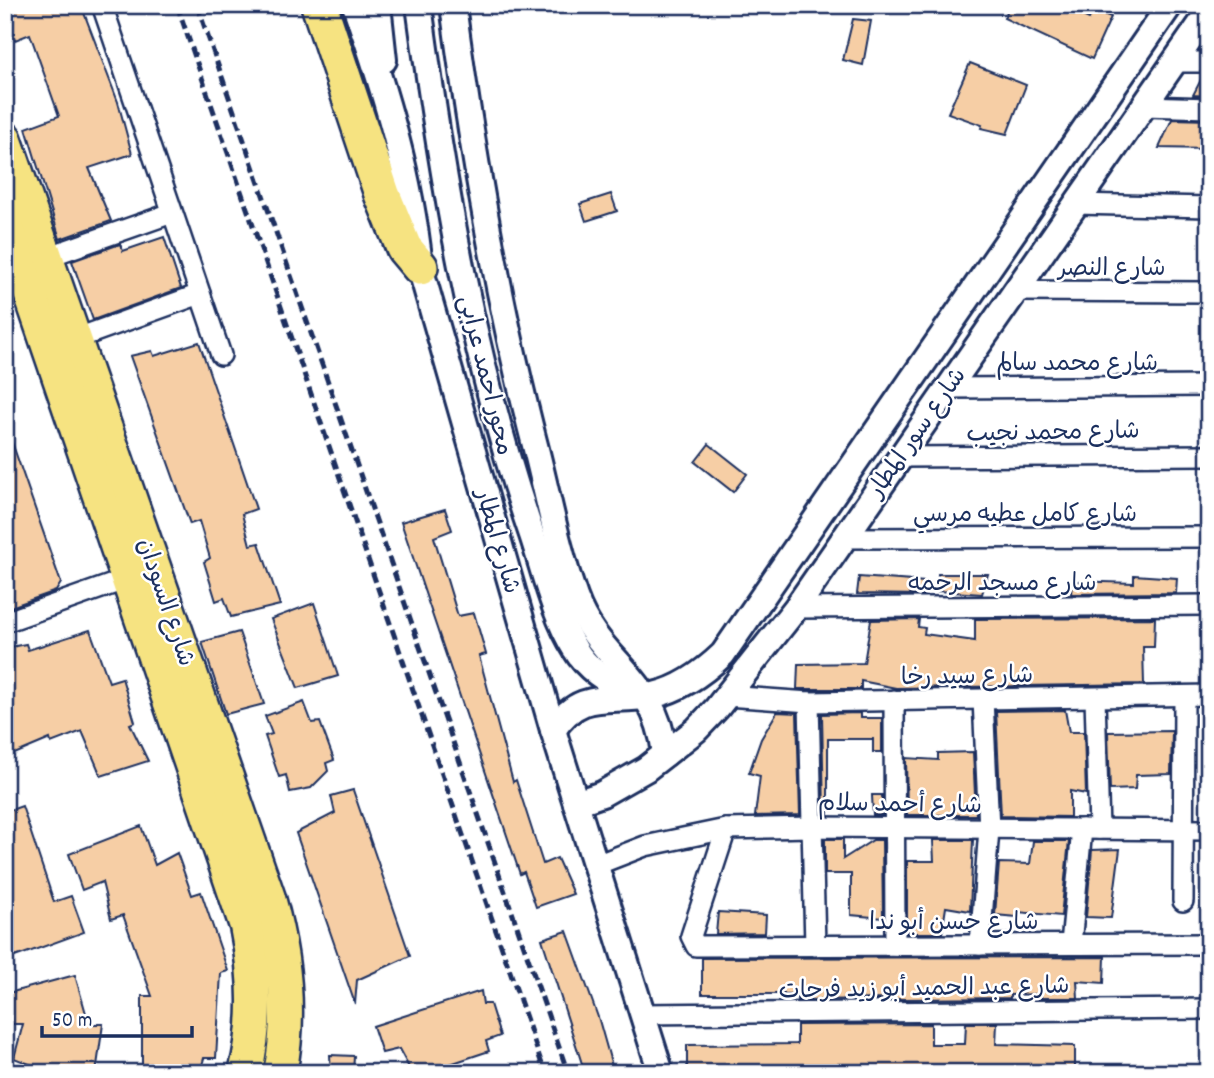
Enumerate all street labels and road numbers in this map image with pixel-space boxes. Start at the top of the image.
street label: شارع النصر [1056,253,1166,287]
street label: محور احمد عرابى [448,292,520,459]
street label: شارع محمد سالم [996,348,1158,382]
street label: شارع سور المطار [860,362,976,507]
street label: شارع محمد نجيب [966,415,1140,453]
street label: شارع المطار [464,483,527,598]
street label: شارع كامل عطيه مرسي [913,499,1137,534]
street label: شارع السودان [126,534,202,672]
street label: شارع مسجد الرحمه [907,568,1097,602]
street label: شارع سيد رخا [901,660,1034,696]
street label: شارع أحمد سلام [818,787,982,824]
street label: شارع حسن أبو ندا [869,906,1039,941]
street label: شارع عبد الحميد أبو زيد فرحات [778,969,1070,1010]

